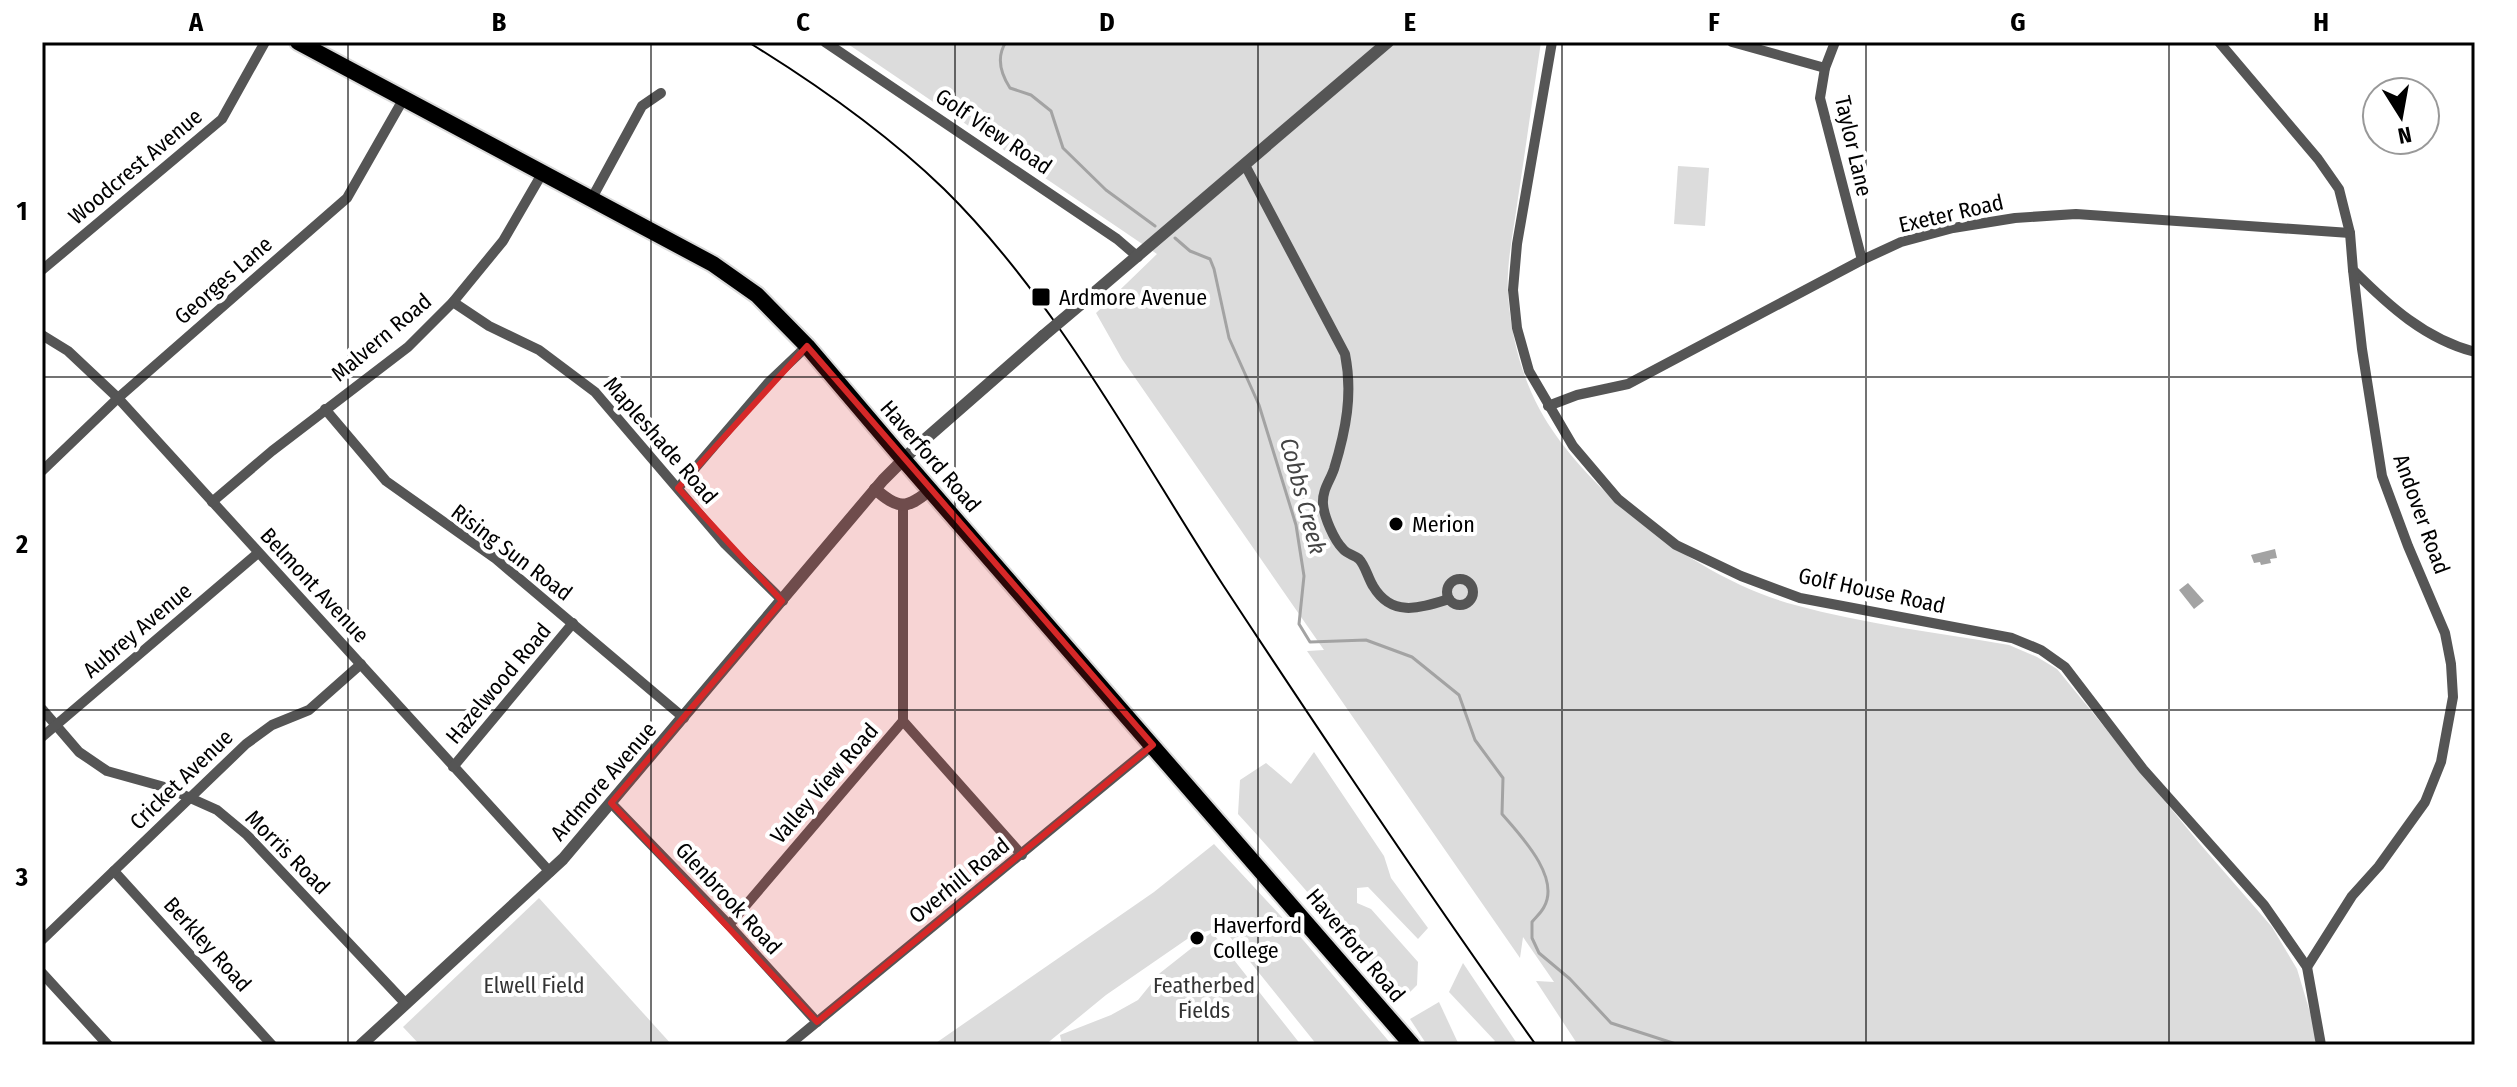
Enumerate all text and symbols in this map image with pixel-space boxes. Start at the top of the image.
text: A [188,7,204,38]
text: B [492,7,507,38]
text: C [796,7,810,38]
text: D [1099,7,1115,38]
text: E [1404,7,1416,38]
text: F [1708,7,1720,38]
text: G [2010,7,2026,38]
text: H [2313,7,2329,38]
north arrow [2361,76,2441,156]
street label: Golf View Road [930,83,1057,180]
street label: Taylor Lane [1829,93,1878,199]
street label: Woodcrest Avenue [63,103,208,230]
text: N [2396,121,2414,150]
street label: Exeter Road [1896,188,2006,239]
text: 1 [17,196,28,227]
street label: Georges Lane [169,231,278,330]
place label: Ardmore Avenue [1059,284,1207,311]
marker: Ardmore Avenue [1030,286,1052,308]
street label: Malvern Road [326,288,437,387]
street label: Mapleshade Road [598,371,723,510]
street label: Haverford Road [875,395,987,518]
water label: Cobbs Creek [1274,435,1332,557]
street label: Andover Road [2387,451,2456,578]
street label: Rising Sun Road [446,498,577,607]
place label: Merion [1412,511,1475,538]
marker: Merion [1387,515,1405,533]
street label: Belmont Avenue [255,522,375,648]
text: 2 [15,529,28,560]
street label: Golf House Road [1796,562,1948,619]
street label: Aubrey Avenue [77,577,197,684]
street label: Hazelwood Road [440,617,557,749]
street label: Ardmore Avenue [545,717,662,846]
street label: Valley View Road [765,718,884,849]
street label: Cricket Avenue [124,723,239,835]
street label: Morris Road [240,805,335,900]
street label: Overhill Road [904,832,1015,929]
street label: Glenbrook Road [670,837,788,960]
text: 3 [15,862,28,893]
street label: Haverford Road [1300,883,1411,1008]
street label: Berkley Road [158,891,257,997]
place label: Haverford College [1213,912,1302,964]
marker: Haverford College [1188,929,1206,947]
park label: Elwell Field [484,972,584,999]
park label: Featherbed Fields [1153,972,1255,1024]

